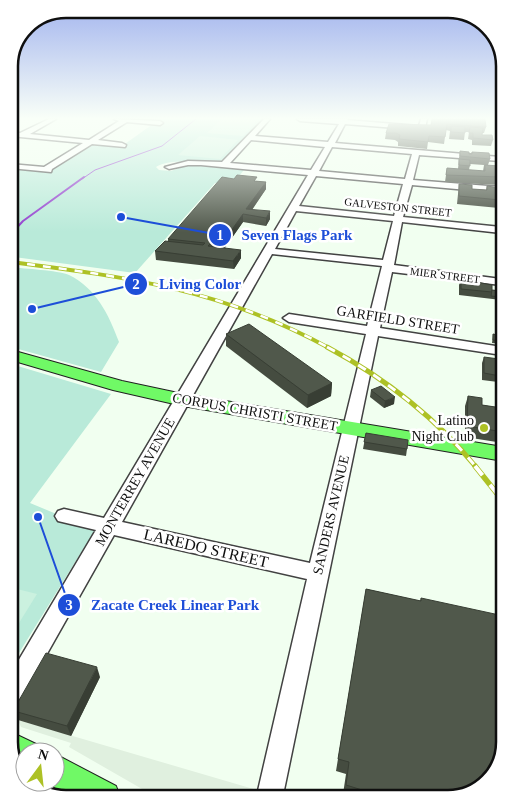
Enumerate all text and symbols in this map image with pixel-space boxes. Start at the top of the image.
street label: GALVESTON STREET [344,195,453,219]
callout: Seven Flags Park [207,220,363,250]
text: 1 [216,227,224,243]
text: Seven Flags Park [242,227,353,243]
street label: MIER STREET [409,265,481,285]
callout: Living Color [124,269,251,299]
text: 2 [132,276,140,292]
text: Living Color [159,276,241,292]
street label: GARFIELD STREET [336,303,461,337]
street label: CORPUS CHRISTI STREET [171,390,339,434]
place label: Latino Night Club [411,413,474,444]
street label: MONTERREY AVENUE [92,415,178,549]
marker: Latino Night Club [478,422,490,434]
street label: SANDERS AVENUE [310,454,352,576]
street label: LAREDO STREET [142,525,270,571]
callout: Zacate Creek Linear Park [56,590,270,620]
text: 3 [65,597,73,613]
text: Zacate Creek Linear Park [91,597,260,613]
north arrow [15,742,65,792]
text: N [36,746,50,763]

